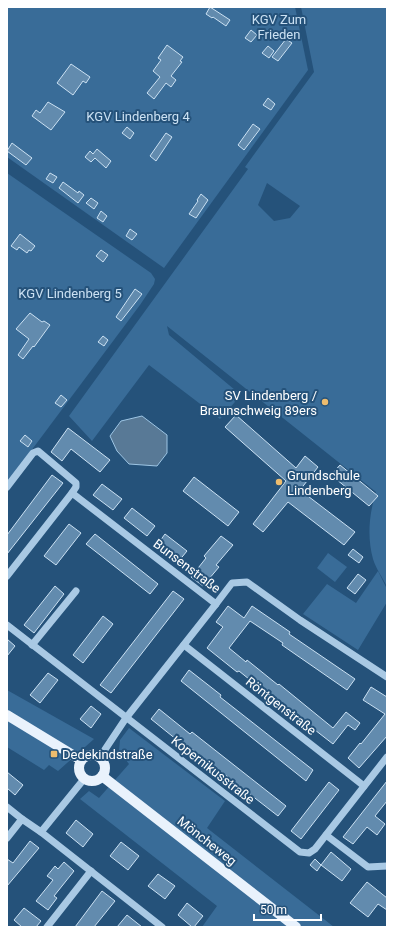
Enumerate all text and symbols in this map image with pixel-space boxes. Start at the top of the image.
park label: KGV Zum Frieden [252,12,306,42]
park label: KGV Lindenberg 4 [86,109,190,124]
park label: KGV Lindenberg 5 [18,286,122,301]
place label: SV Lindenberg / Braunschweig 89ers [200,388,317,418]
marker: SV Lindenberg / Braunschweig 89ers [320,397,330,407]
place label: Grundschule Lindenberg [287,468,360,498]
marker: Grundschule Lindenberg [274,477,284,487]
street label: Bunsenstraße [151,536,224,596]
street label: Röntgenstraße [243,674,319,738]
street label: Kopernikusstraße [168,733,258,807]
place label: Dedekindstraße [62,747,153,762]
marker: Dedekindstraße [49,749,59,759]
street label: Möncheweg [175,813,239,869]
scale bar [254,896,321,922]
text: 50 m [260,903,287,917]

